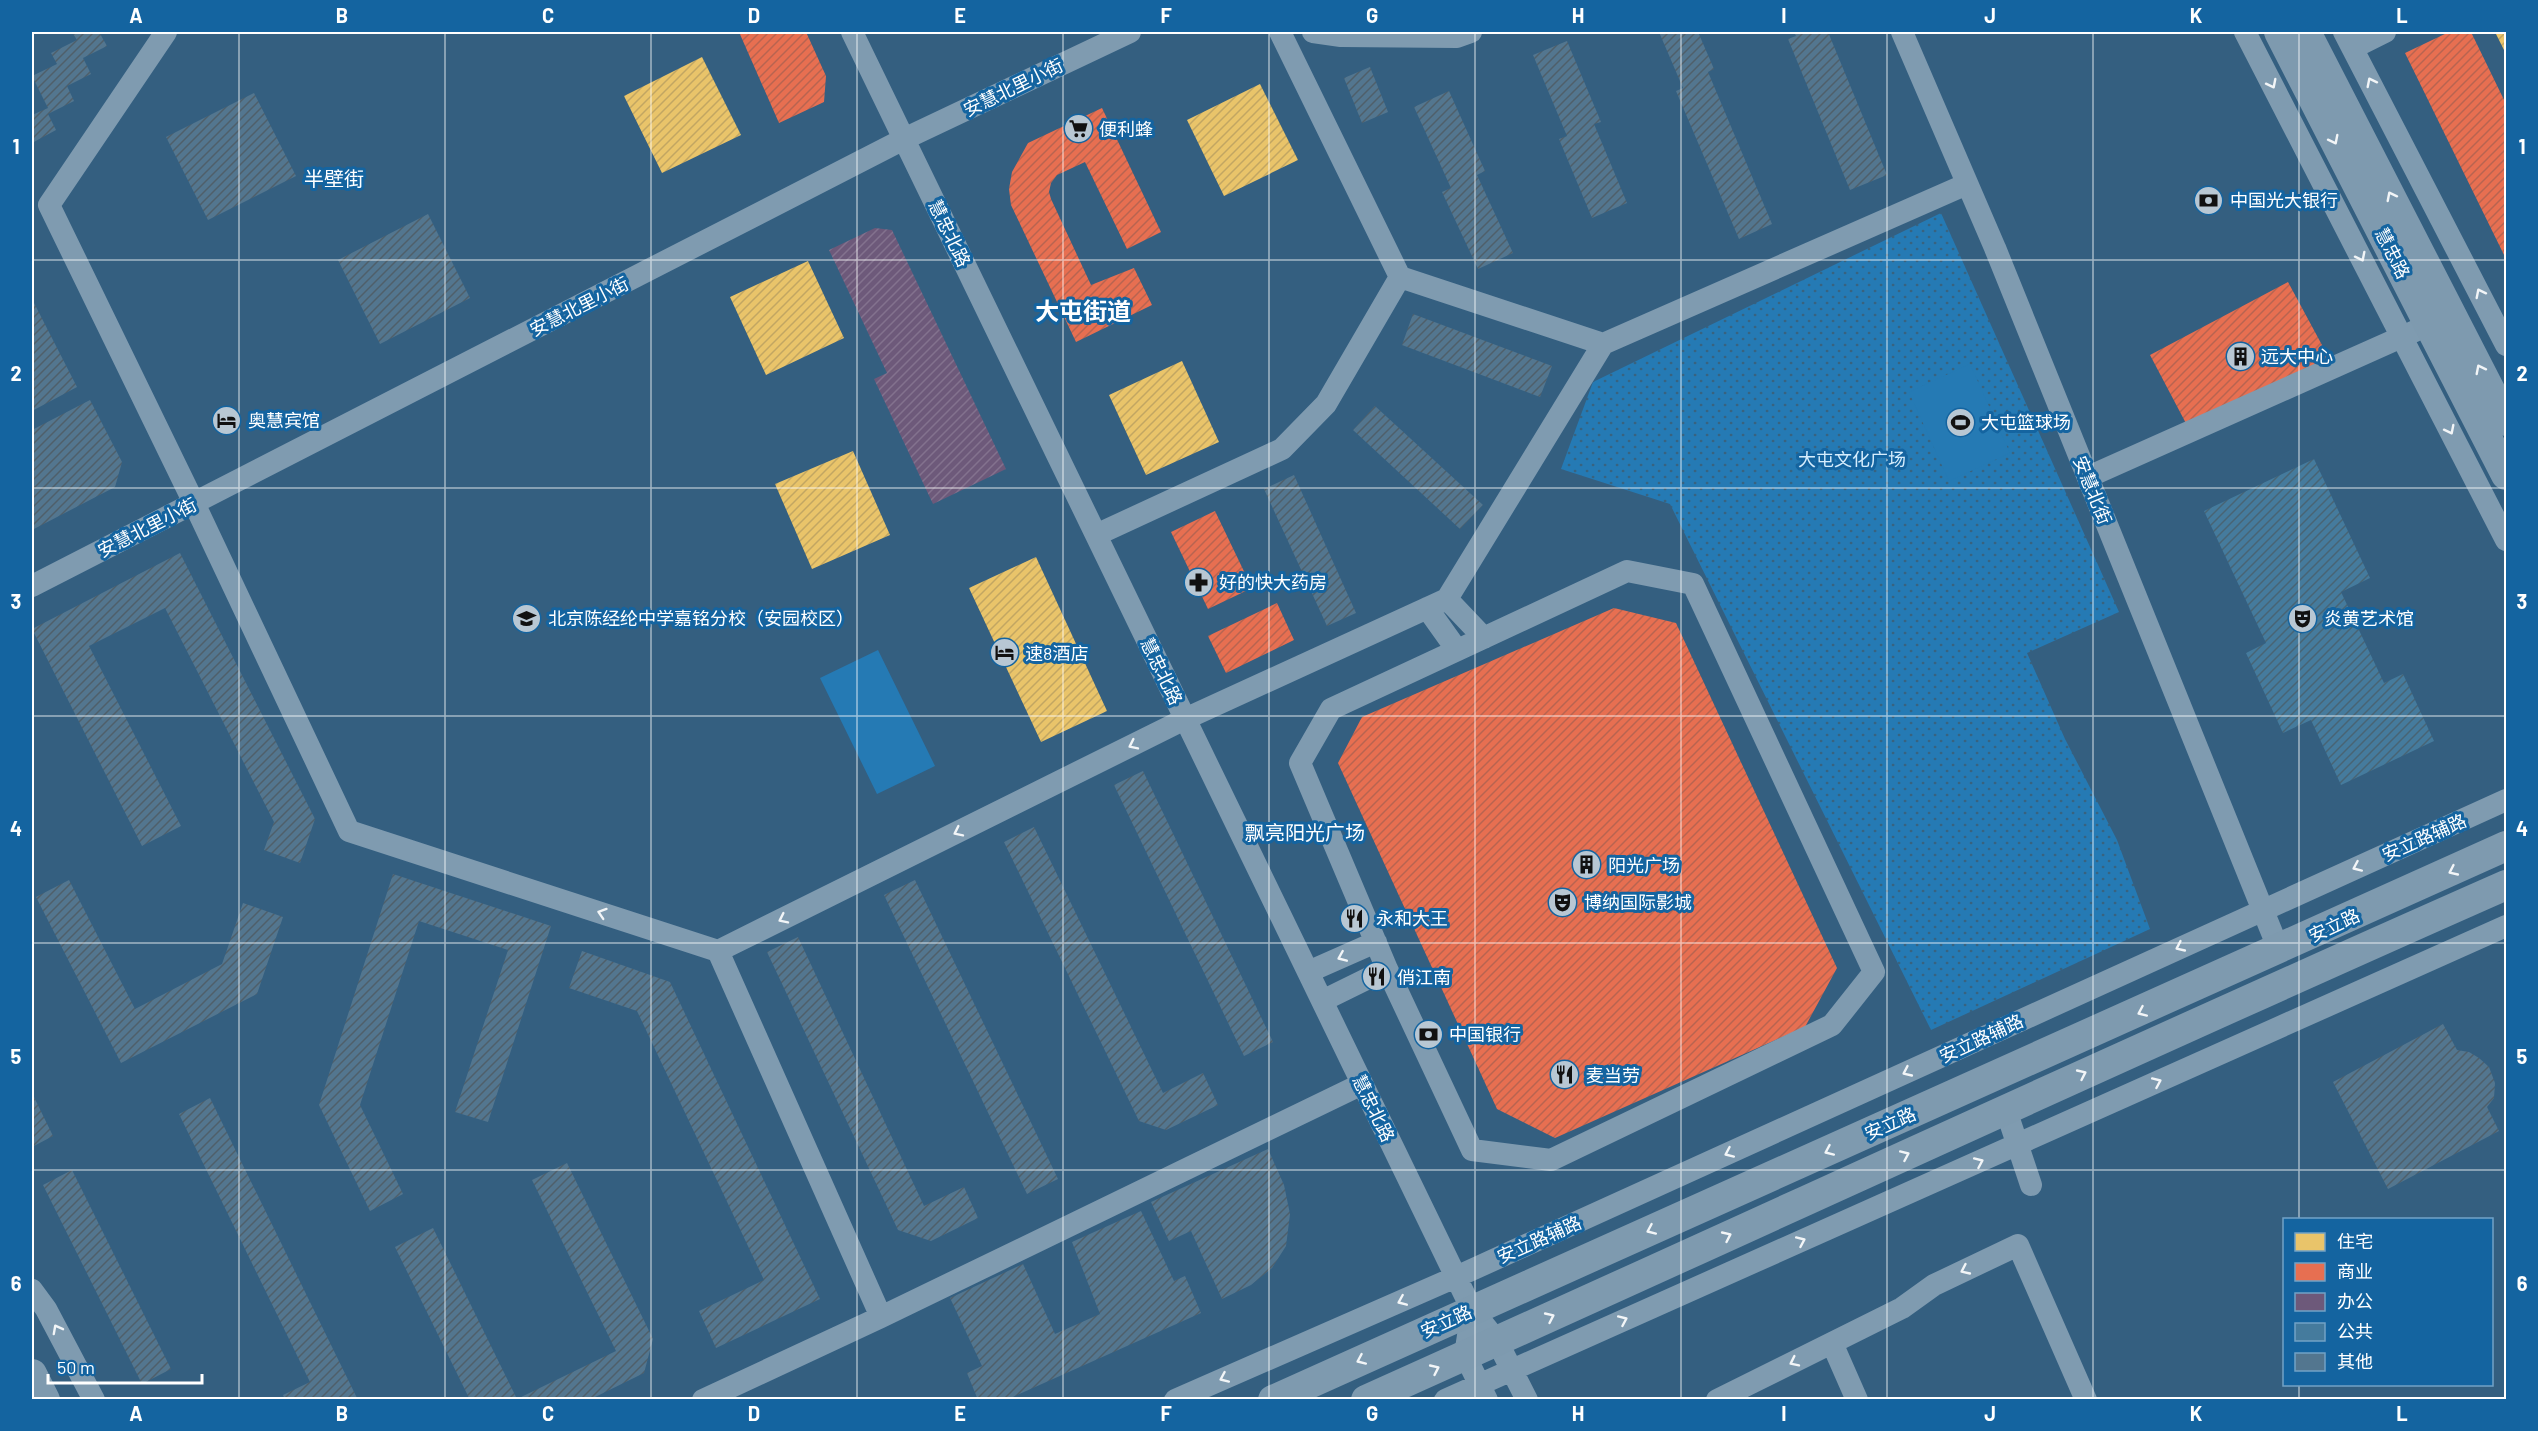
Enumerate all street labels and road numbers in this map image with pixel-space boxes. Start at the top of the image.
street label: 安慧北里小街 [960,53,1066,121]
street label: 慧忠北路 [924,196,976,270]
street label: 慧忠路 [2371,224,2415,282]
street label: 安慧北里小街 [526,272,632,340]
street label: 安慧北街 [2069,453,2117,527]
street label: 安慧北里小街 [94,493,200,561]
street label: 慧忠北路 [1136,634,1188,708]
street label: 安立路辅路 [2378,809,2470,865]
street label: 安立路 [2305,904,2363,946]
street label: 安立路辅路 [1936,1009,2026,1067]
street label: 慧忠北路 [1348,1071,1400,1145]
street label: 安立路 [1861,1102,1919,1144]
street label: 安立路辅路 [1493,1211,1585,1267]
street label: 安立路 [1417,1300,1475,1342]

